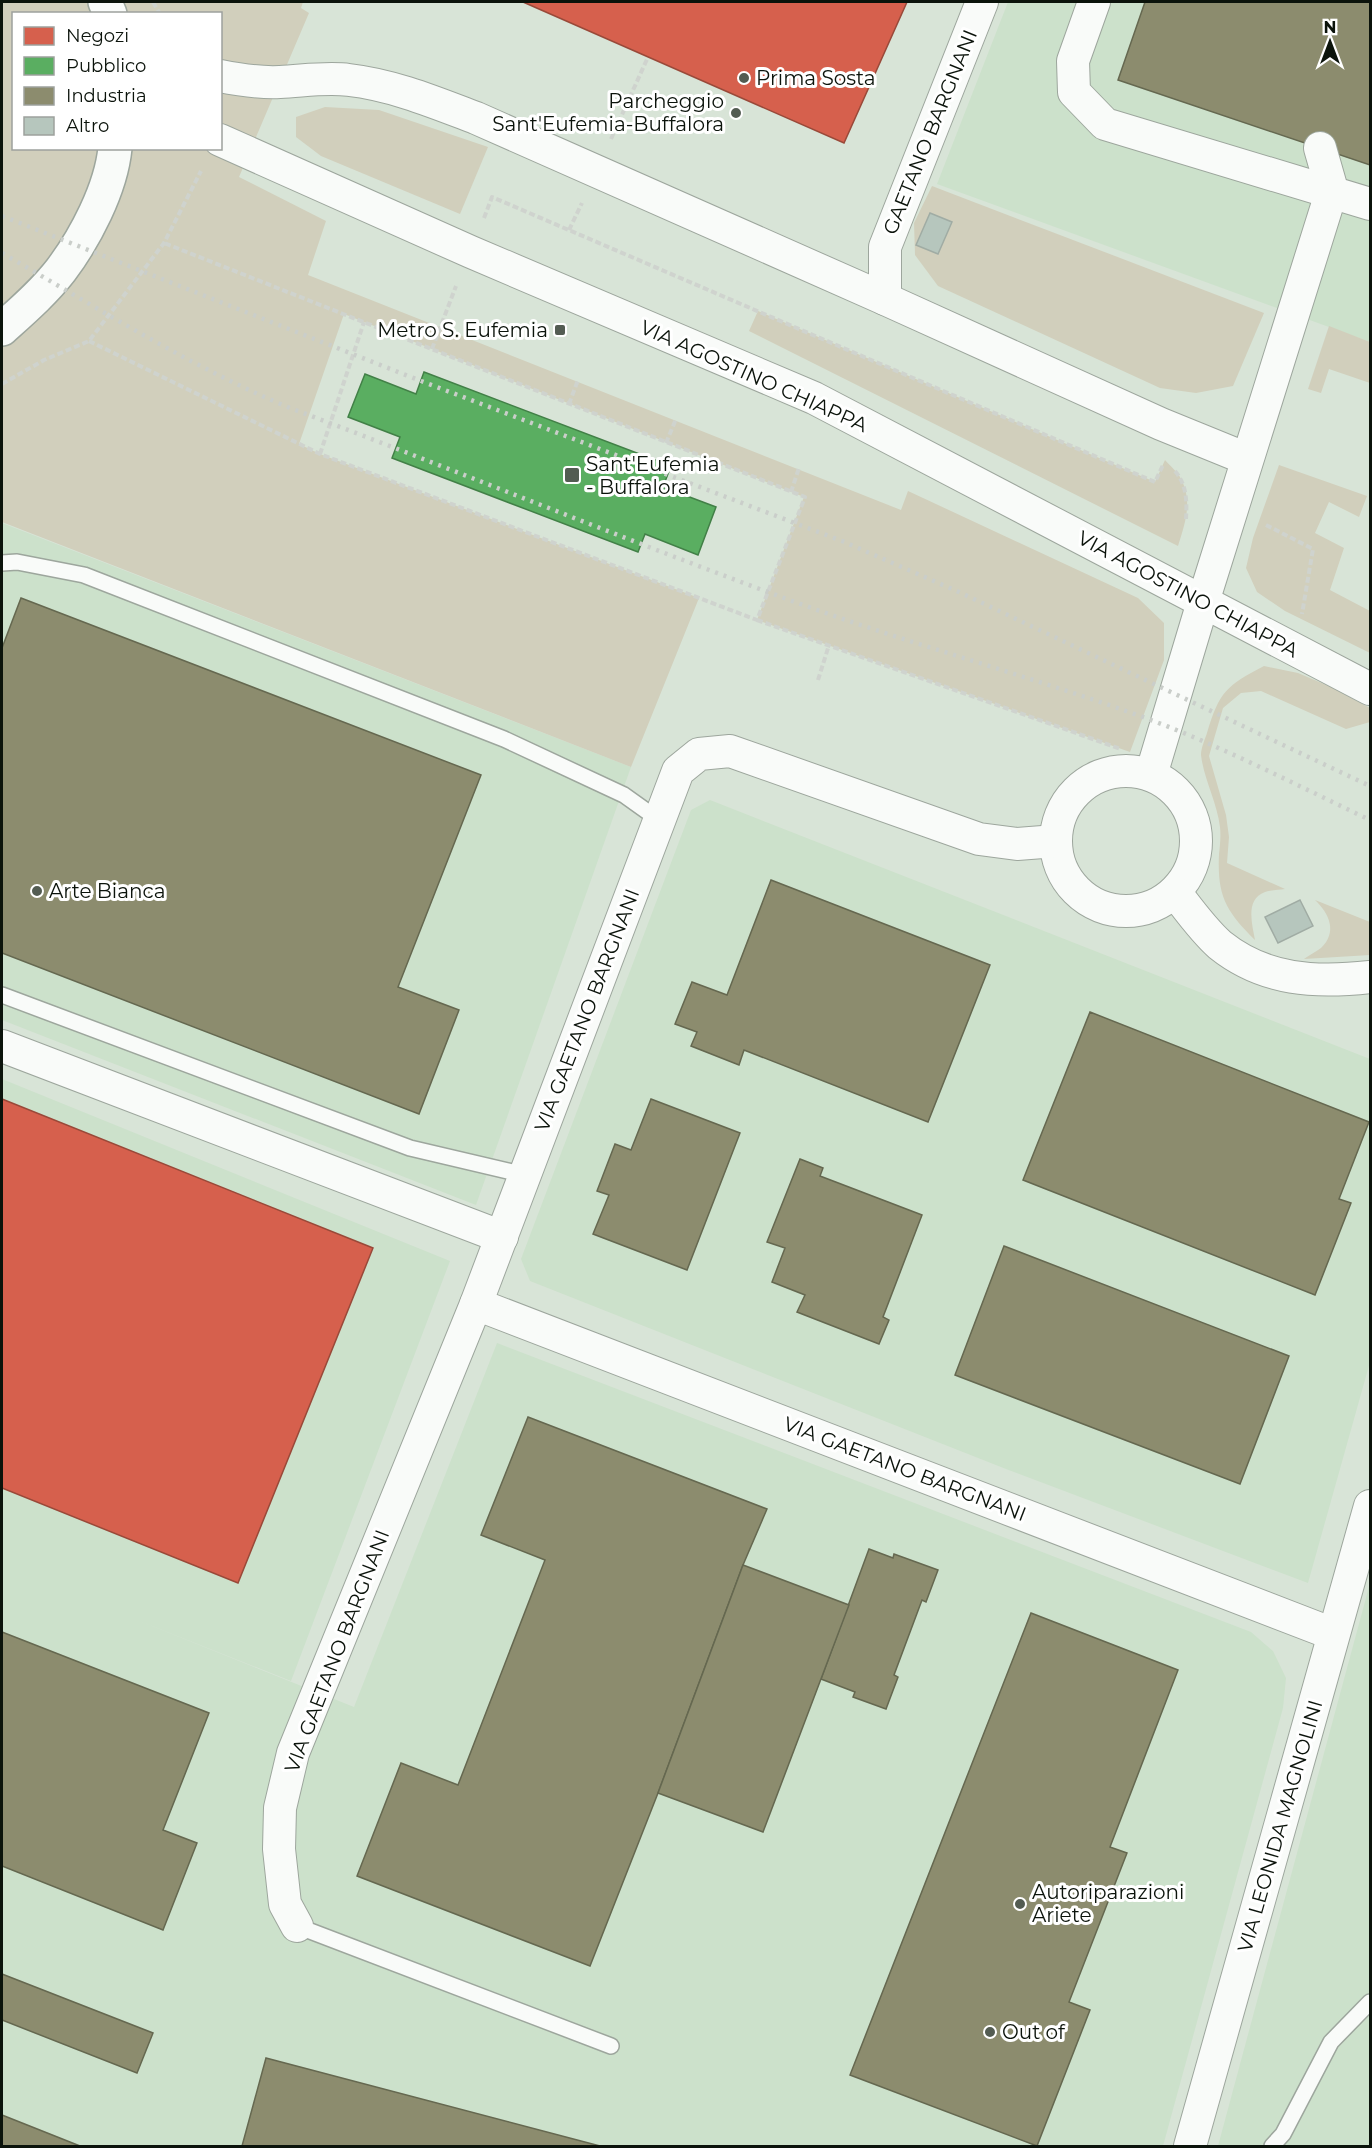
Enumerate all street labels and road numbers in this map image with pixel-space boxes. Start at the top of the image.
street label: GAETANO BARGNANI [878,26,982,238]
street label: VIA AGOSTINO CHIAPPA [637,315,872,437]
street label: VIA AGOSTINO CHIAPPA [1074,526,1303,663]
street label: VIA GAETANO BARGNANI [530,885,644,1135]
street label: VIA GAETANO BARGNANI [780,1412,1030,1526]
street label: VIA GAETANO BARGNANI [280,1526,394,1776]
street label: VIA LEONIDA MAGNOLINI [1232,1697,1328,1955]

